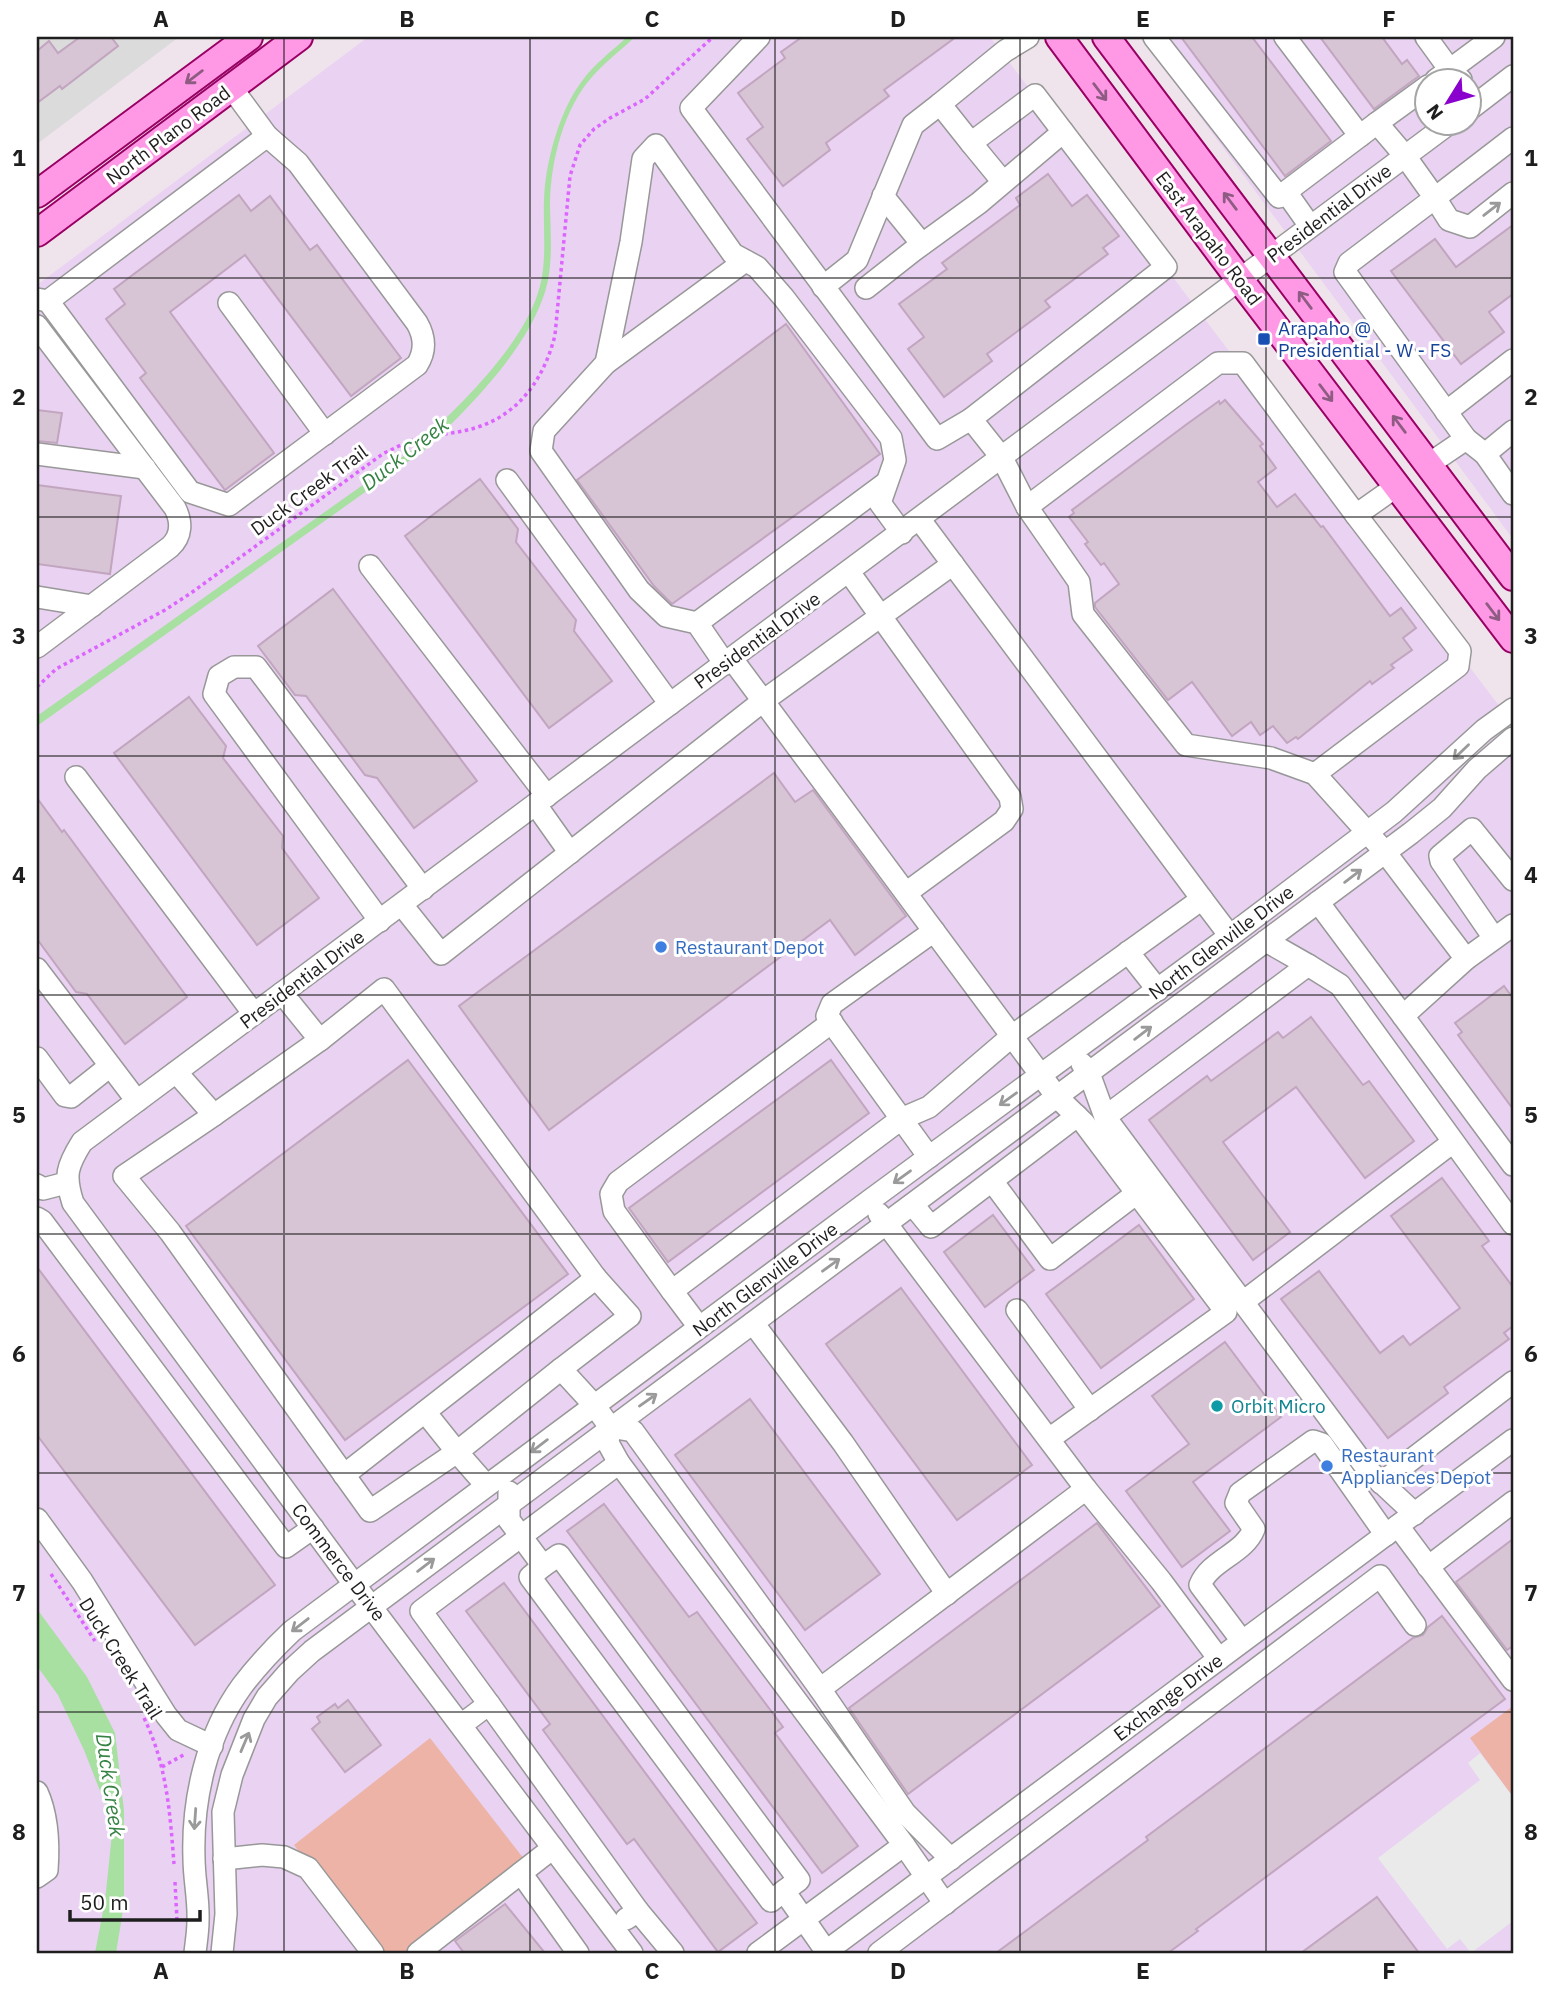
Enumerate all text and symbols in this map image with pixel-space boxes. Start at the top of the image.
text: A [153,3,169,33]
text: B [399,3,415,33]
text: C [645,3,660,33]
text: D [890,3,906,33]
text: E [1136,3,1150,33]
text: F [1382,3,1396,33]
north arrow [1414,66,1484,136]
one-way arrow [185,70,204,85]
street label: North Plano Road [101,80,235,190]
one-way arrow [1092,82,1107,101]
text: N [1421,100,1448,125]
text: 1 [12,142,26,172]
text: 1 [1524,142,1538,172]
street label: Presidential Drive [1262,158,1396,268]
street label: East Arapaho Road [1151,166,1267,310]
one-way arrow [1223,192,1238,210]
one-way arrow [1482,202,1501,217]
one-way arrow [1298,292,1313,310]
place label: Arapaho @ Presidential - W - FS [1278,316,1451,362]
marker: Arapaho @ Presidential - W - FS [1256,331,1272,347]
text: 2 [12,381,26,411]
text: 2 [1524,381,1538,411]
one-way arrow [1318,383,1333,402]
water label: Duck Creek [355,409,455,496]
one-way arrow [1391,415,1406,434]
street label: Duck Creek Trail [246,440,372,540]
street label: Presidential Drive [689,586,825,694]
one-way arrow [1485,603,1500,621]
text: 3 [12,620,26,650]
text: 3 [1524,620,1538,650]
one-way arrow [1453,744,1470,761]
text: 4 [12,859,26,889]
text: 4 [1524,859,1538,889]
one-way arrow [1343,869,1362,883]
street label: North Glenville Drive [1144,879,1298,1005]
street label: Presidential Drive [235,924,369,1034]
place label: Restaurant Depot [675,935,825,959]
marker: Restaurant Depot [653,939,669,955]
one-way arrow [1134,1025,1152,1040]
one-way arrow [999,1092,1018,1106]
text: 5 [12,1099,26,1129]
text: 5 [1524,1099,1538,1129]
one-way arrow [893,1170,912,1184]
street label: North Glenville Drive [688,1216,842,1342]
one-way arrow [821,1258,840,1272]
text: 6 [12,1338,26,1368]
text: 6 [1524,1338,1538,1368]
one-way arrow [638,1393,657,1407]
place label: Orbit Micro [1231,1394,1326,1418]
marker: Orbit Micro [1209,1398,1225,1414]
one-way arrow [530,1438,549,1453]
place label: Restaurant Appliances Depot [1341,1443,1491,1489]
marker: Restaurant Appliances Depot [1319,1458,1335,1474]
street label: Commerce Drive [287,1498,391,1626]
one-way arrow [416,1557,435,1572]
text: 7 [12,1577,26,1607]
text: 7 [1524,1577,1538,1607]
street label: Duck Creek Trail [74,1593,168,1723]
one-way arrow [291,1618,310,1633]
street label: Exchange Drive [1109,1648,1227,1746]
water label: Duck Creek [90,1731,132,1839]
one-way arrow [239,1731,252,1753]
one-way arrow [188,1808,201,1830]
text: 8 [12,1816,26,1846]
text: 8 [1524,1816,1538,1846]
scale bar [70,1878,200,1922]
text: 50 m [80,1888,129,1916]
text: A [153,1955,169,1985]
text: B [399,1955,415,1985]
text: C [645,1955,660,1985]
text: D [890,1955,906,1985]
text: E [1136,1955,1150,1985]
text: F [1382,1955,1396,1985]

